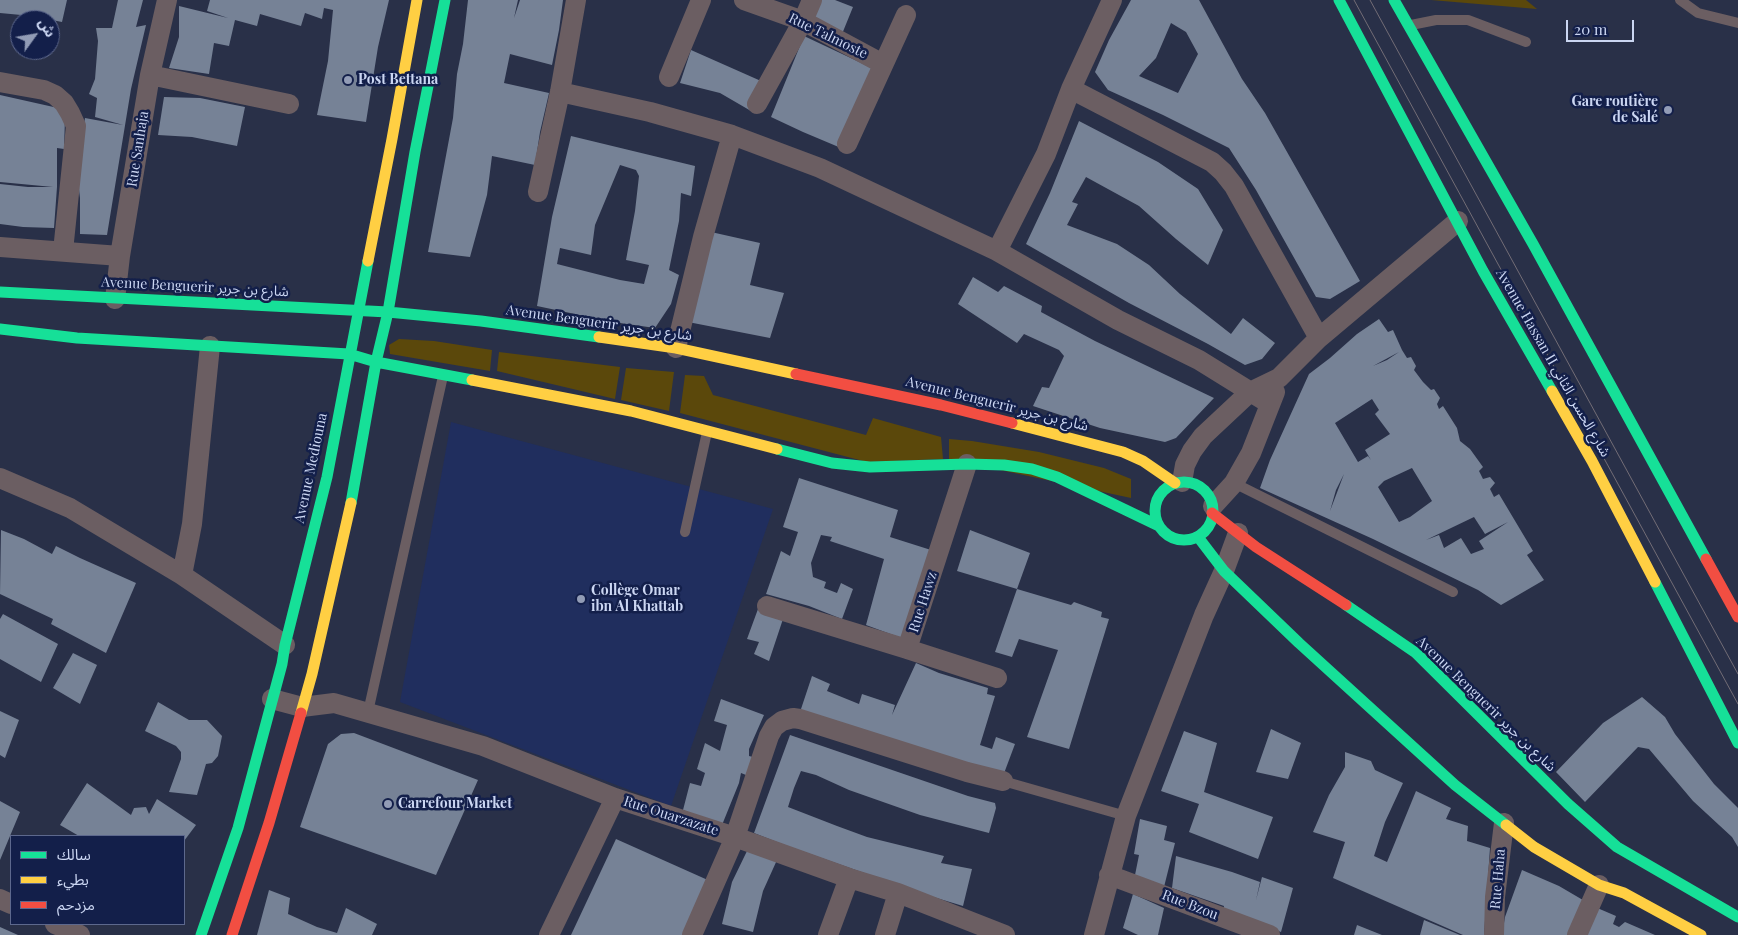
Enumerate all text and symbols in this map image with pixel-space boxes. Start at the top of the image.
north arrow [10,10,60,60]
street label: Rue Talmoste [786,10,870,62]
scale bar [1568,10,1636,42]
text: ش [34,14,60,40]
text: 20 m [1574,19,1607,39]
place label: Post Bettana [358,72,438,88]
marker: Post Bettana [342,74,354,86]
place label: Gare routière de Salé [1571,94,1658,126]
marker: Gare routière de Salé [1662,104,1674,116]
street label: Rue Sanhaja [124,110,152,188]
street label: Avenue Hassan II شارع الحسن الثاني [1492,266,1614,460]
street label: Avenue Benguerir شارع بن جرير [101,274,289,300]
street label: Avenue Benguerir شارع بن جرير [505,302,693,344]
street label: Avenue Benguerir شارع بن جرير [904,373,1090,435]
street label: Avenue Mediouna [291,411,331,525]
street label: Rue Hawz [905,570,941,634]
place label: Collège Omar ibn Al Khattab [591,583,683,616]
marker: Collège Omar ibn Al Khattab [575,593,587,605]
street label: Avenue Benguerir شارع بن جرير [1413,633,1559,775]
street label: Rue Ouarzazate [621,793,721,839]
place label: Carrefour Market [398,796,512,812]
marker: Carrefour Market [382,798,394,810]
legend [10,835,185,925]
text: سالك [57,844,91,864]
street label: Rue Haha [1487,848,1509,910]
text: بطيء [57,869,89,889]
street label: Rue Bzou [1160,887,1220,923]
text: مزدحم [57,894,95,914]

